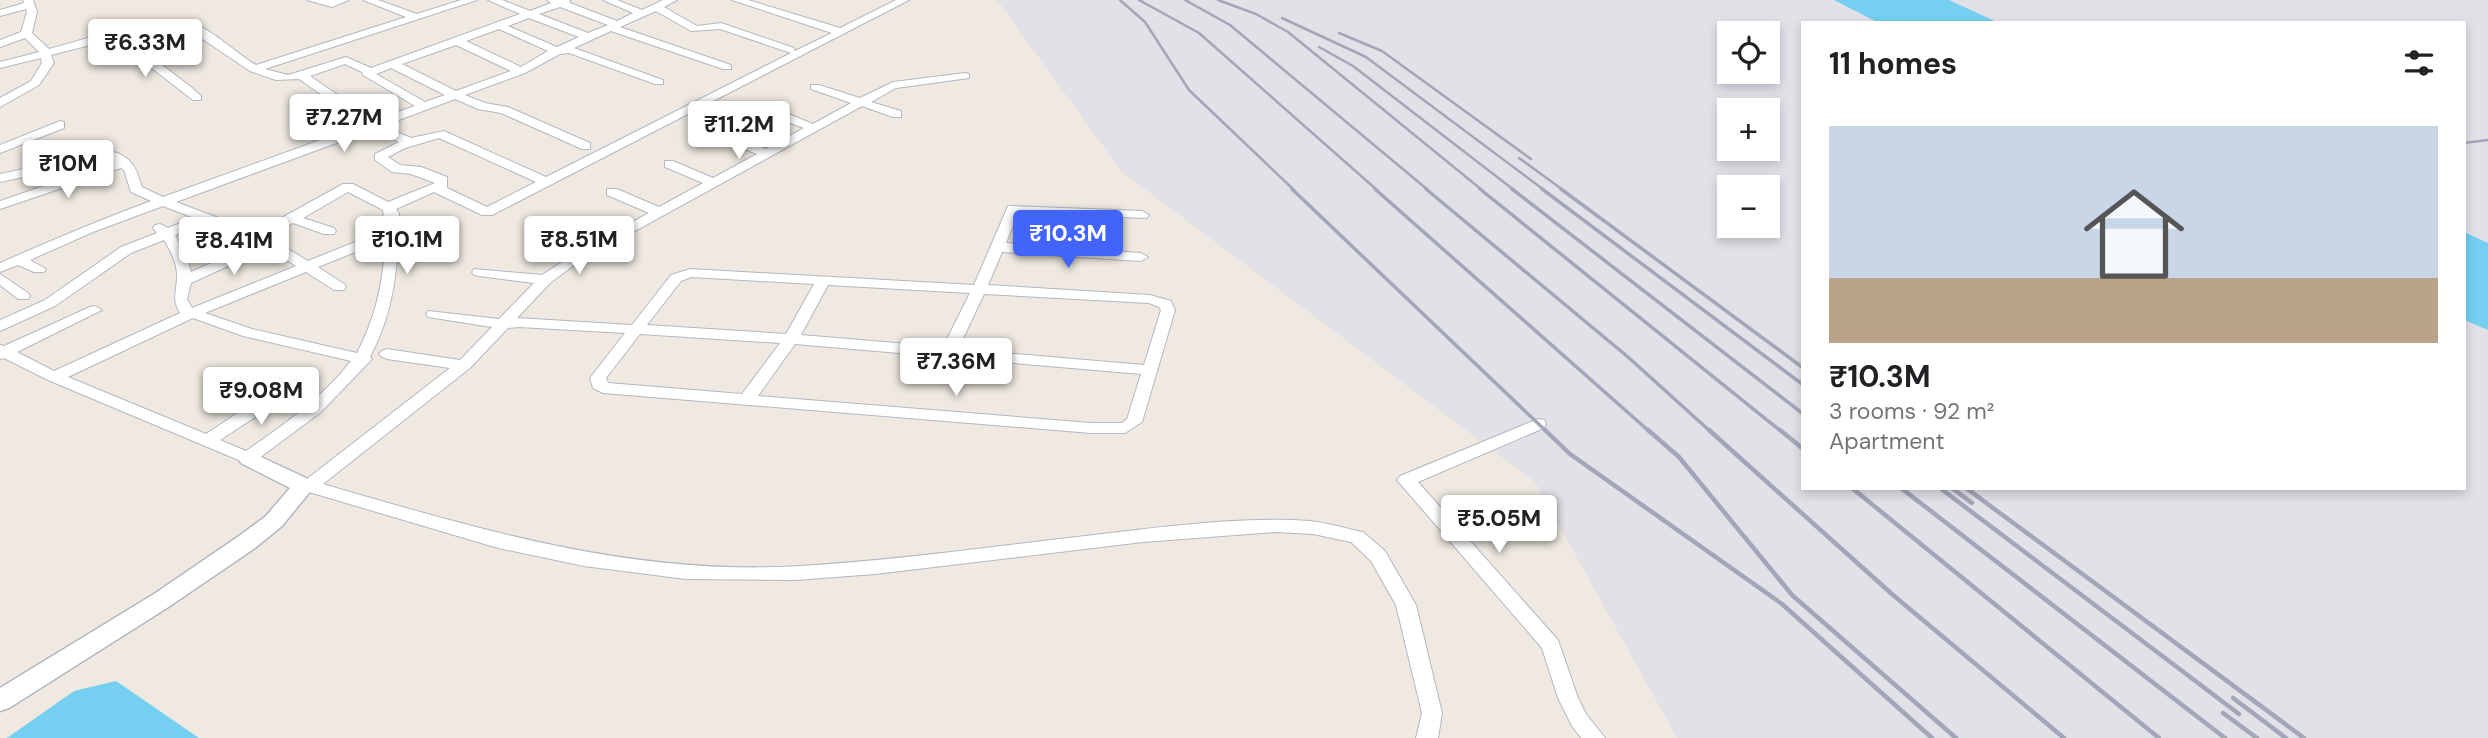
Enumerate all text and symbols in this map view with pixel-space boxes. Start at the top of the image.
pin: ₹6.33M [88,20,202,79]
map controls [1717,21,1780,238]
button: locate [1717,21,1780,84]
text: ₹6.33M [104,27,186,57]
text: 11 homes [1829,44,1957,83]
icon: filters [2400,44,2438,82]
pin: ₹7.27M [287,94,401,154]
button: + [1717,98,1780,161]
text: ₹7.27M [306,102,382,132]
pin: ₹11.2M [682,102,796,161]
text: ₹11.2M [704,109,774,139]
pin: ₹10M [27,140,109,200]
text: ₹10M [38,148,98,178]
icon: home [2071,171,2197,297]
button: − [1717,175,1780,238]
pin: ₹10.3M [1011,210,1125,270]
pin: ₹10.1M [350,216,464,276]
pin: ₹8.51M [522,216,636,276]
pin: ₹8.41M [177,218,291,277]
text: ₹10.3M [1029,218,1107,248]
text: ₹10.1M [371,224,443,254]
text: ₹8.51M [540,224,618,254]
text: ₹8.41M [195,225,273,255]
pin: ₹7.36M [899,338,1013,398]
text: ₹7.36M [916,346,996,376]
text: ₹10.3M [1829,357,1931,396]
pin: ₹9.08M [204,368,318,427]
text: ₹9.08M [219,375,303,405]
text: 3 rooms · 92 m² [1829,396,1994,426]
text: Apartment [1829,426,1944,456]
pin: ₹5.05M [1442,496,1556,555]
text: ₹5.05M [1457,503,1541,533]

